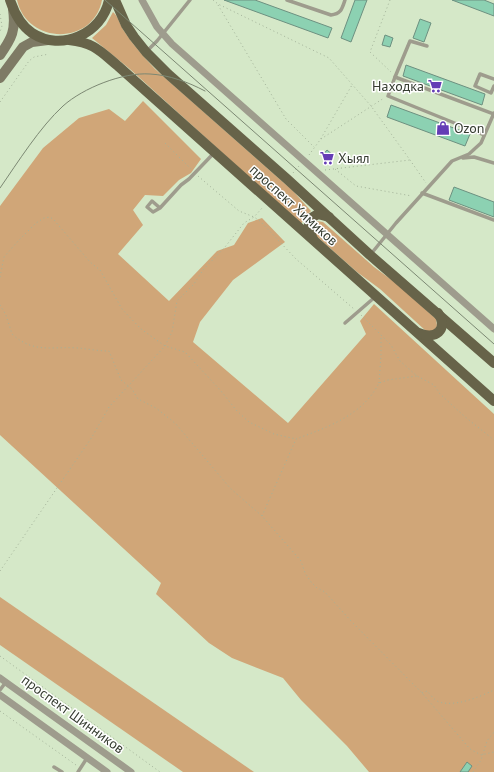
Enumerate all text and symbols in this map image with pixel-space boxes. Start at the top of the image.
place label: Находка [372,77,424,95]
supermarket icon: Находка [427,78,443,94]
place label: Ozon [454,119,484,137]
shop icon: Ozon [435,120,451,136]
place label: Хыял [338,149,370,167]
supermarket icon: Хыял [319,150,335,166]
street label: проспект Химиков [246,161,342,249]
street label: проспект Шинников [18,671,128,757]

